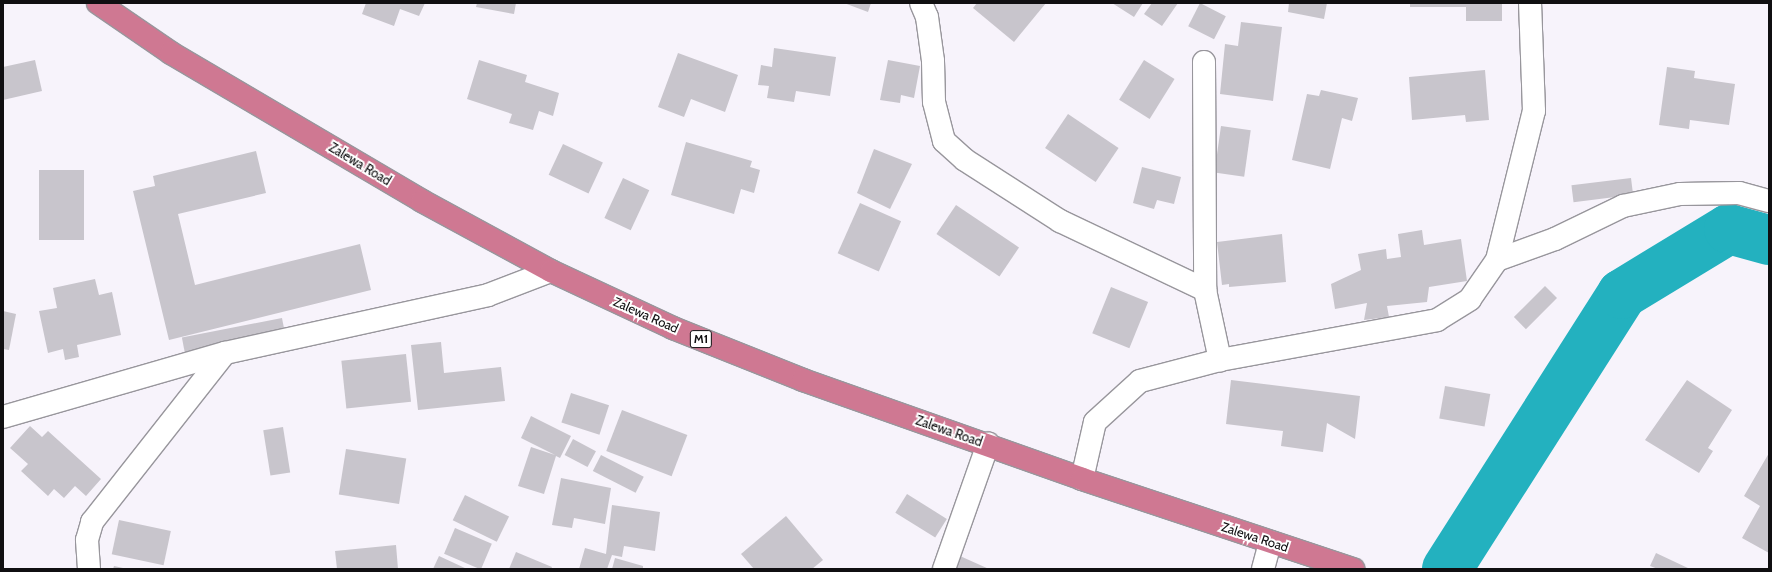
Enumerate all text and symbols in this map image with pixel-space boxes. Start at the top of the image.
street label: Zalewa Road [326,139,394,189]
street label: Zalewa Road [611,294,681,336]
road number: M1 [689,329,713,349]
street label: Zalewa Road [914,412,984,450]
street label: Zalewa Road [1219,519,1291,555]

